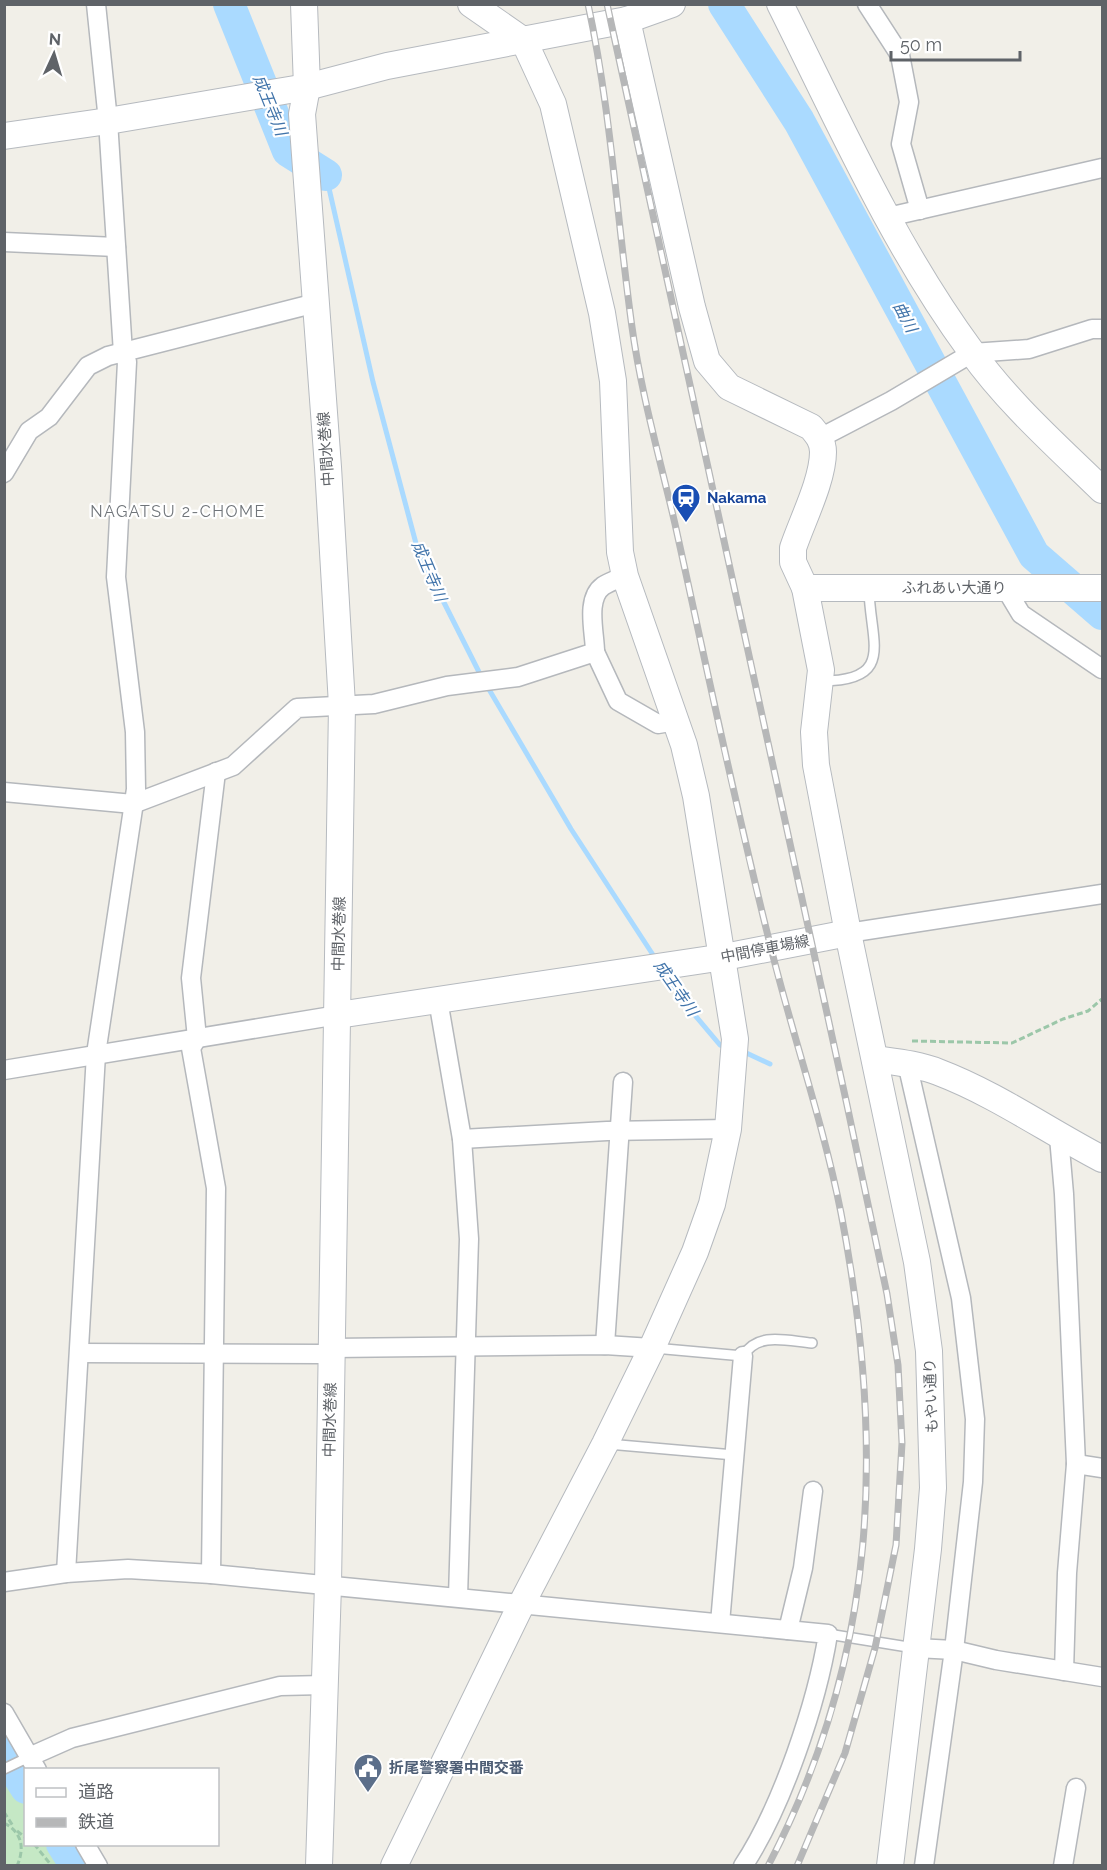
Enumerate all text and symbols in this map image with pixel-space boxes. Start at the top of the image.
north arrow [24,24,84,84]
scale bar [891,24,1020,62]
text: N [48,30,62,49]
text: 50 m [900,34,942,55]
water label: 成王寺川 [249,72,292,140]
water label: 曲川 [889,298,922,337]
street label: 中間水巻線 [314,411,338,487]
station icon: Nakama [670,482,702,524]
place label: Nakama [707,489,767,507]
district label: NAGATSU 2-CHOME [90,502,266,521]
water label: 成王寺川 [408,538,451,606]
street label: ふれあい大通り [901,579,1007,597]
street label: 中間水巻線 [329,896,349,972]
street label: 中間停車場線 [719,932,811,966]
water label: 成王寺川 [650,956,703,1021]
street label: もやい通り [921,1358,941,1434]
street label: 中間水巻線 [320,1382,340,1458]
public building icon: 折尾警察署中間交番 [352,1752,384,1794]
place label: 折尾警察署中間交番 [389,1759,524,1777]
legend [24,1768,219,1846]
text: 道路 [78,1781,114,1802]
text: 鉄道 [78,1811,114,1832]

